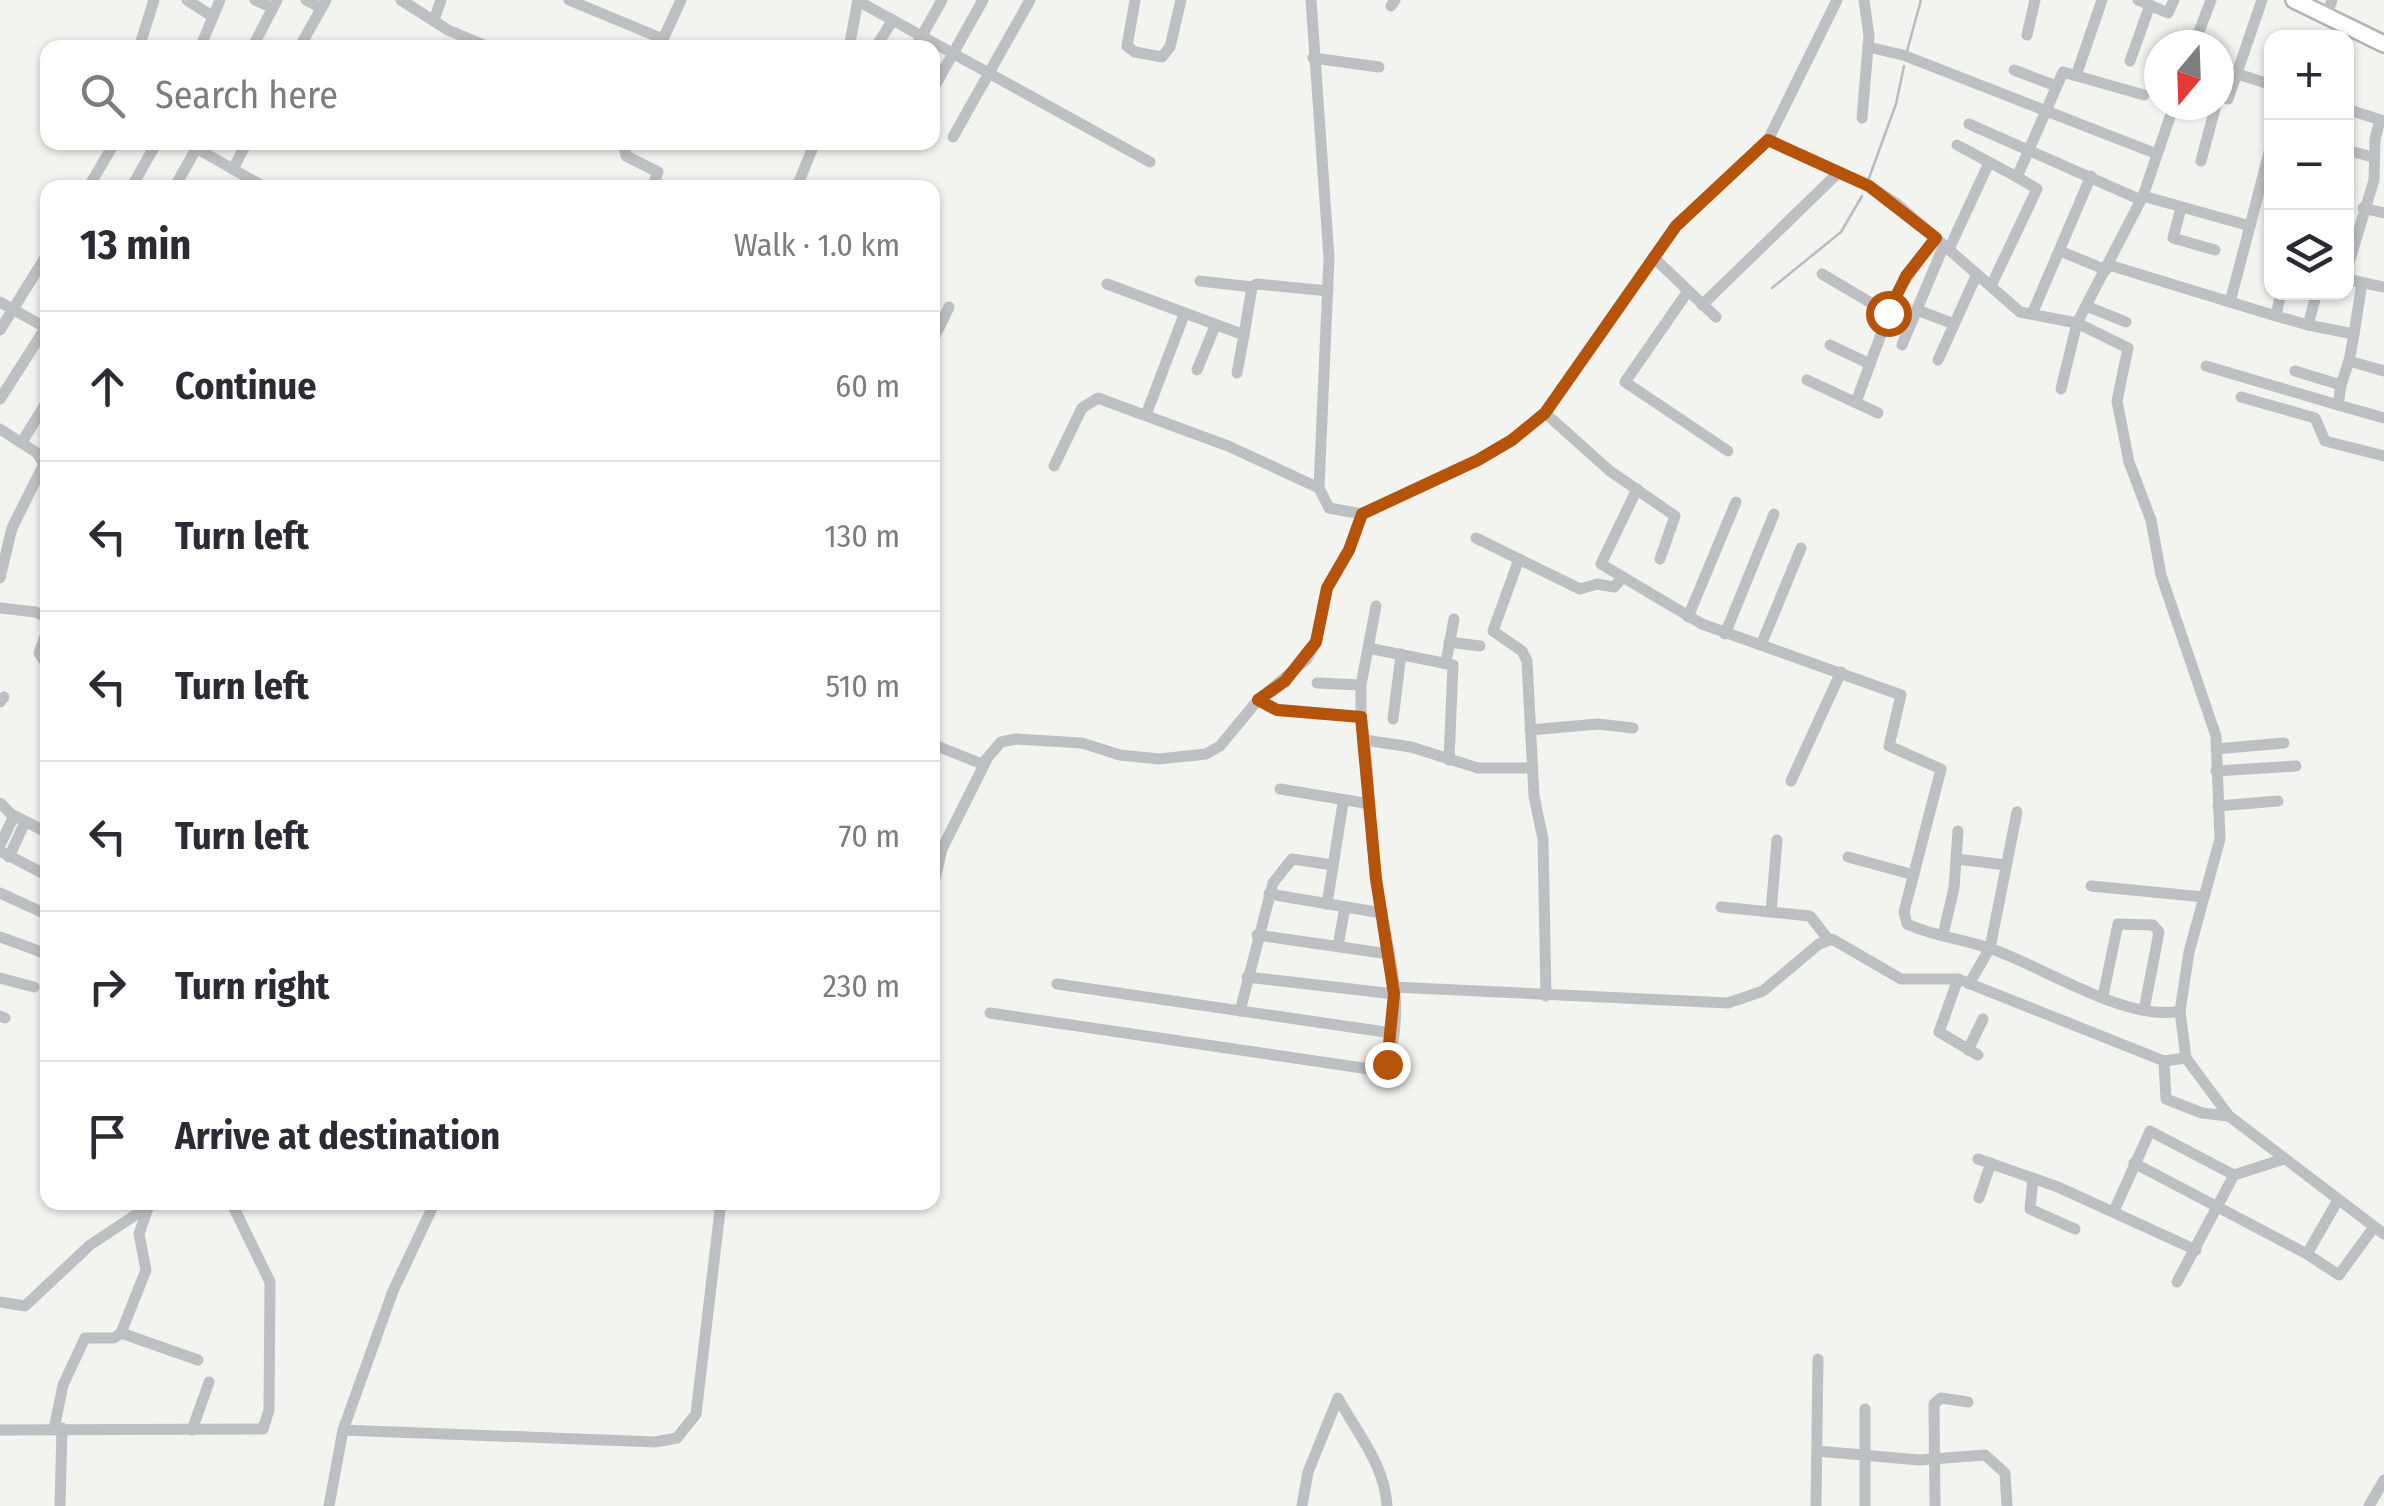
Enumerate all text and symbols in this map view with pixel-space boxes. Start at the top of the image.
north arrow [2144,30,2234,120]
map controls [2264,30,2354,300]
button: + [2264,30,2354,120]
search box [40,40,940,150]
icon: search [75,68,130,123]
text: Search here [155,72,338,118]
button: − [2264,120,2354,210]
button: layers [2264,210,2354,300]
text: 13 min [80,220,191,270]
text: Walk · 1.0 km [734,226,900,264]
route start [1866,291,1912,337]
icon: ahead [80,359,135,414]
text: Continue [175,363,316,409]
text: 60 m [835,367,900,405]
icon: left [80,509,135,564]
text: Turn left [175,513,309,559]
text: 130 m [824,517,900,555]
icon: left [80,659,135,714]
text: Turn left [175,663,309,709]
text: 510 m [826,667,900,705]
icon: left [80,809,135,864]
text: Turn left [175,813,309,859]
text: 70 m [839,817,900,855]
icon: right [80,959,135,1014]
text: Turn right [175,963,329,1009]
text: 230 m [823,967,900,1005]
route end [1365,1042,1411,1088]
icon: arrive [80,1109,135,1164]
text: Arrive at destination [175,1113,500,1159]

